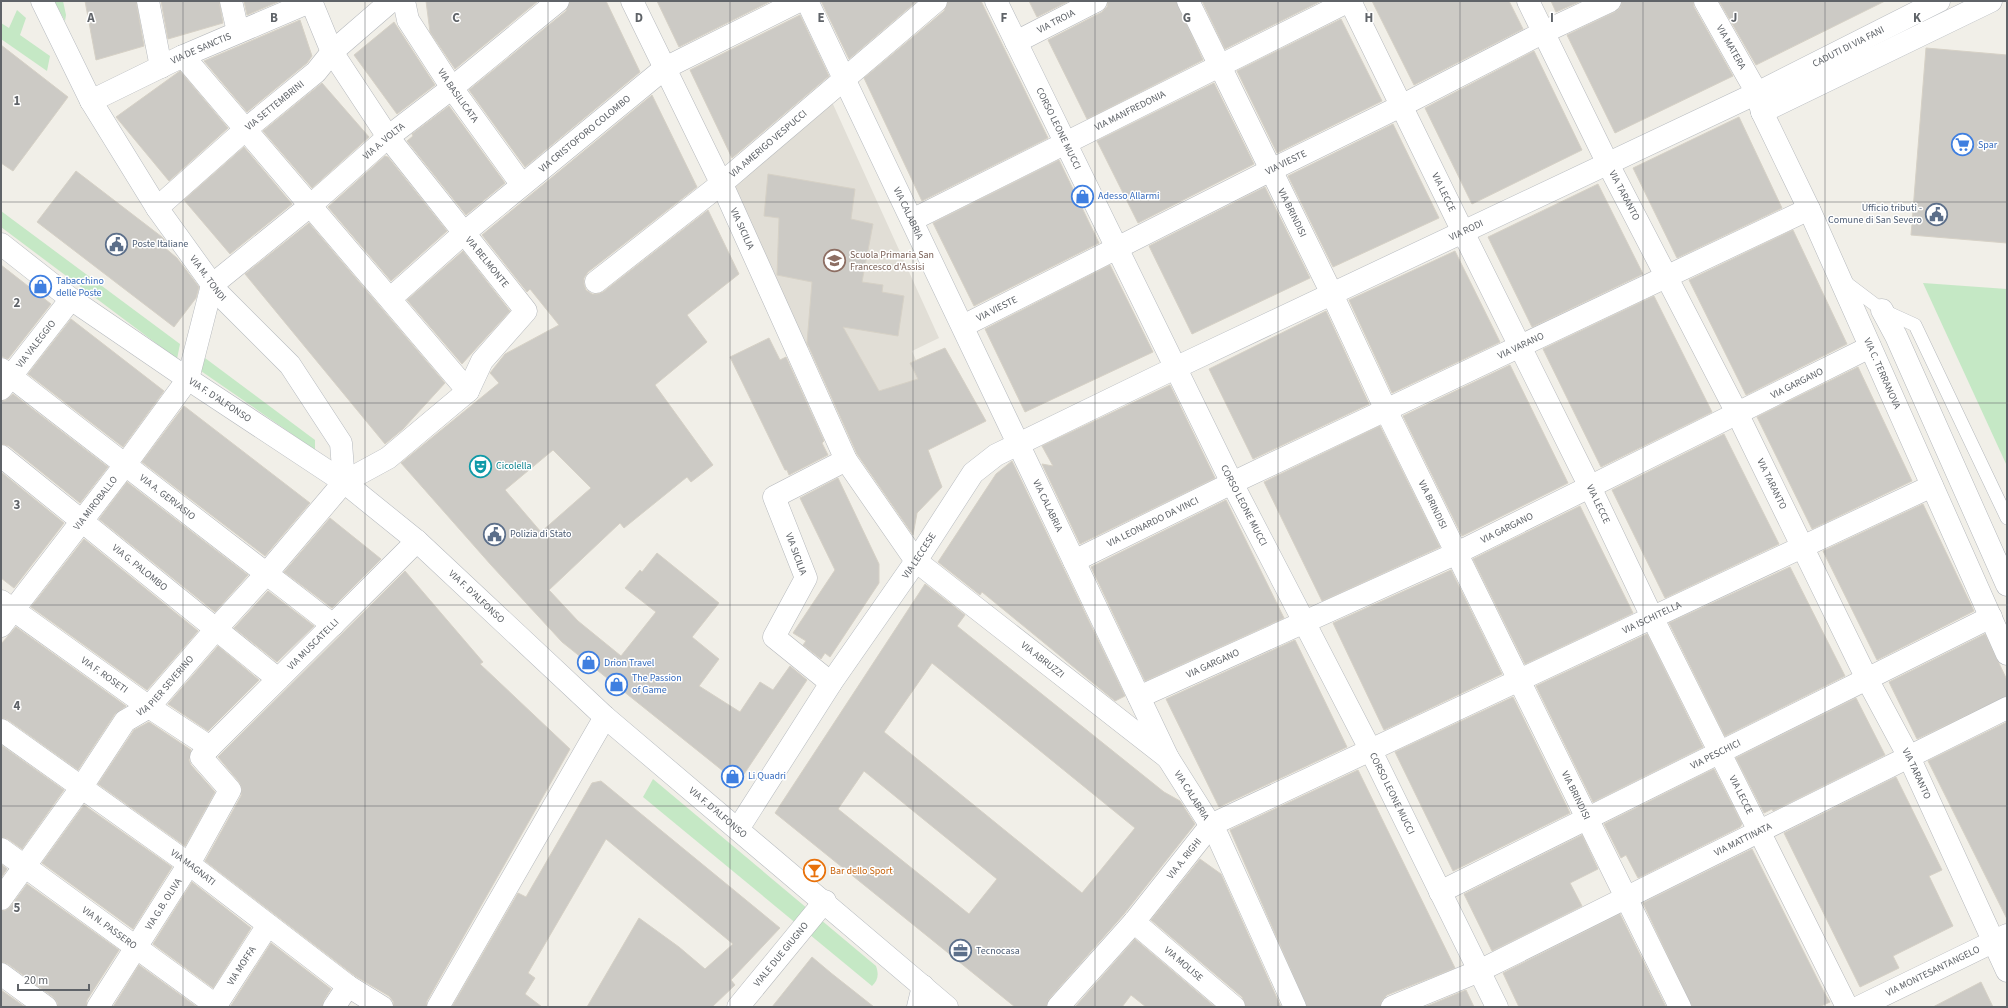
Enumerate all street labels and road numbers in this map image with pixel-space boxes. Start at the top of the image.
street label: VIA TROIA [1035,6,1078,37]
street label: VIA MATERA [1713,22,1750,72]
street label: CADUTI DI VIA FANI [1810,23,1887,71]
street label: VIA DE SANCTIS [168,29,234,68]
street label: VIA BASILICATA [434,66,482,126]
street label: VIA SETTEMBRINI [242,77,307,134]
street label: CORSO LEONE MUCCI [1032,85,1084,172]
street label: VIA MANFREDONIA [1092,87,1169,134]
street label: VIA CRISTOFORO COLOMBO [536,92,634,176]
street label: VIA AMERIGO VESPUCCI [726,107,810,181]
street label: VIA A. VOLTA [360,119,408,163]
street label: VIA VIESTE [1263,147,1309,179]
street label: VIA TARANTO [1605,168,1643,223]
street label: VIA LECCE [1428,170,1459,214]
street label: VIA CALABRIA [890,185,927,242]
street label: VIA BRINDISI [1274,186,1310,240]
street label: VIA SICILIA [726,206,758,253]
street label: VIA RODI [1447,216,1486,244]
street label: VIA BELMONTE [462,233,512,291]
street label: VIA M. TONDI [186,252,230,305]
street label: VIA VIESTE [974,293,1020,325]
street label: VIA VALEGGIO [13,317,59,371]
street label: VIA VARANO [1495,329,1547,363]
street label: VIA C. TERRANOVA [1860,336,1904,412]
street label: VIA GARGANO [1768,364,1826,402]
street label: VIA F. D'ALFONSO [186,374,254,426]
street label: VIA TARANTO [1753,456,1790,512]
street label: CORSO LEONE MUCCI [1217,462,1271,549]
street label: VIA A. GERVASIO [136,471,199,524]
street label: VIA MIROBALLO [70,473,121,533]
street label: VIA CALABRIA [1029,477,1066,535]
street label: VIA BRINDISI [1415,478,1451,531]
street label: VIA LECCE [1583,482,1613,526]
street label: VIA LEONARDO DA VINCI [1105,494,1201,551]
street label: VIA GARGANO [1478,509,1536,547]
street label: VIA LECCESE [899,530,940,581]
street label: VIA SICILIA [782,531,810,578]
street label: VIA G. PALOMBO [109,541,171,594]
street label: VIA F. D'ALFONSO [445,567,508,627]
street label: VIA ISCHITELLA [1620,598,1684,638]
street label: VIA MUSCATELLI [284,615,342,673]
street label: VIA ABRUZZI [1018,638,1067,681]
street label: VIA GARGANO [1184,645,1242,682]
street label: VIA PIER SEVERINO [134,652,197,720]
street label: VIA F. ROSETI [78,653,131,697]
street label: VIA PESCHICI [1688,736,1743,773]
street label: VIA TARANTO [1898,746,1935,802]
street label: CORSO LEONE MUCCI [1366,750,1418,837]
street label: VIA CALABRIA [1171,768,1213,824]
street label: VIA BRINDISI [1558,769,1594,822]
street label: VIA LECCE [1725,773,1757,817]
street label: VIA F. D'ALFONSO [686,784,750,842]
street label: VIA MATTINATA [1712,819,1775,860]
street label: VIA A. RIGHI [1164,835,1205,882]
street label: VIA MAGNATI [167,846,219,889]
street label: VIA G.B. OLIVA [142,875,186,933]
street label: VIA N. PASSERO [79,903,140,953]
street label: VIALE DUE GIUGNO [750,919,812,990]
street label: VIA MONTESANTANGELO [1883,942,1983,1000]
street label: VIA MOFFA [224,943,260,988]
street label: VIA MOLISE [1161,943,1206,985]

